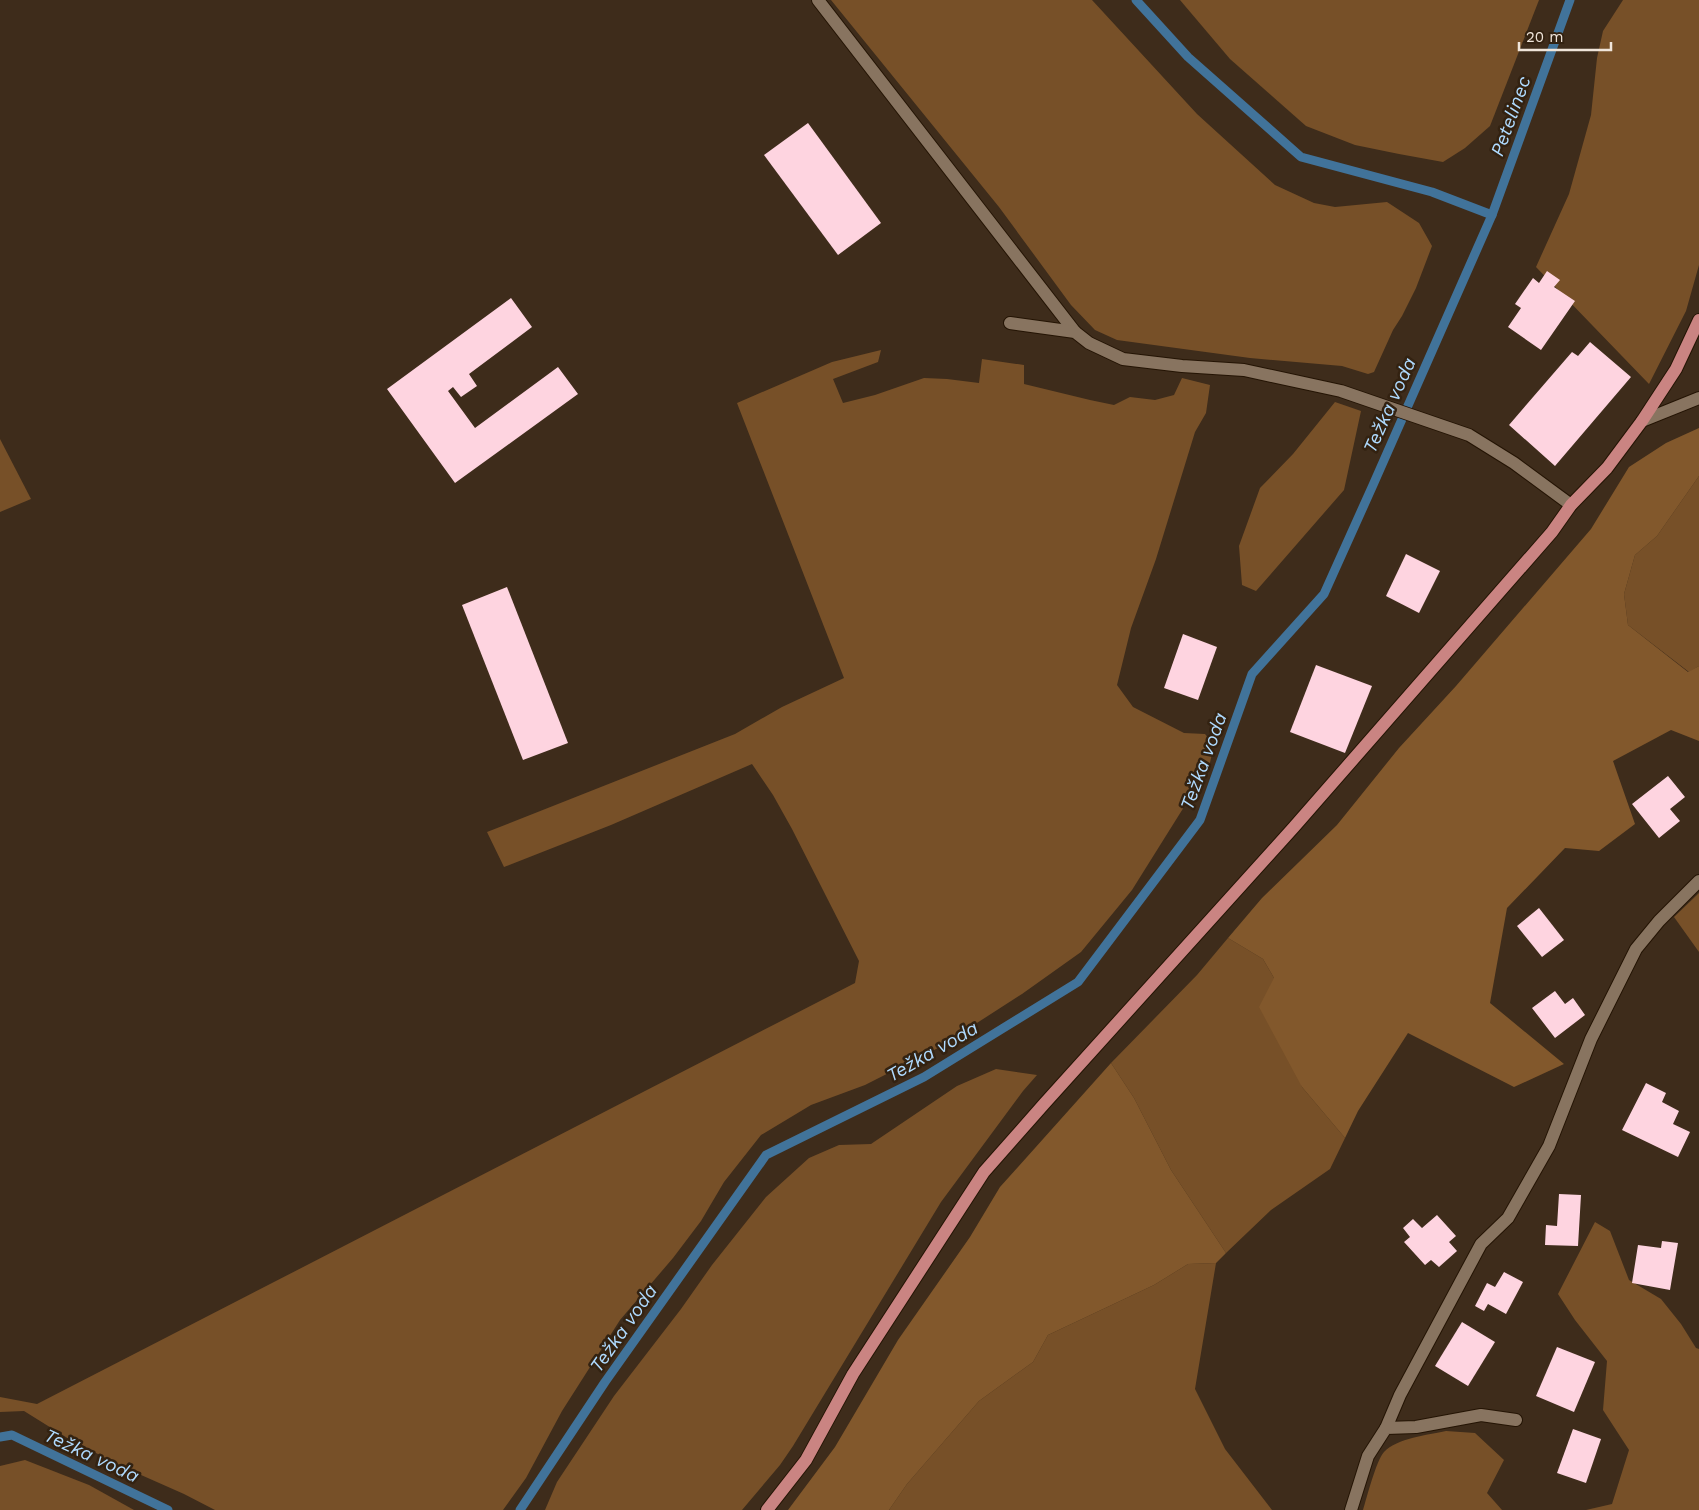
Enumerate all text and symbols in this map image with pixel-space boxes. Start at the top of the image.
scale bar [1519,20,1612,52]
text: 20 m [1526,28,1564,46]
water label: Petelinec [1485,73,1536,159]
water label: Težka voda [1358,354,1421,457]
water label: Težka voda [1175,709,1232,813]
water label: Težka voda [882,1016,982,1087]
water label: Težka voda [585,1280,662,1377]
water label: Težka voda [41,1423,143,1488]

